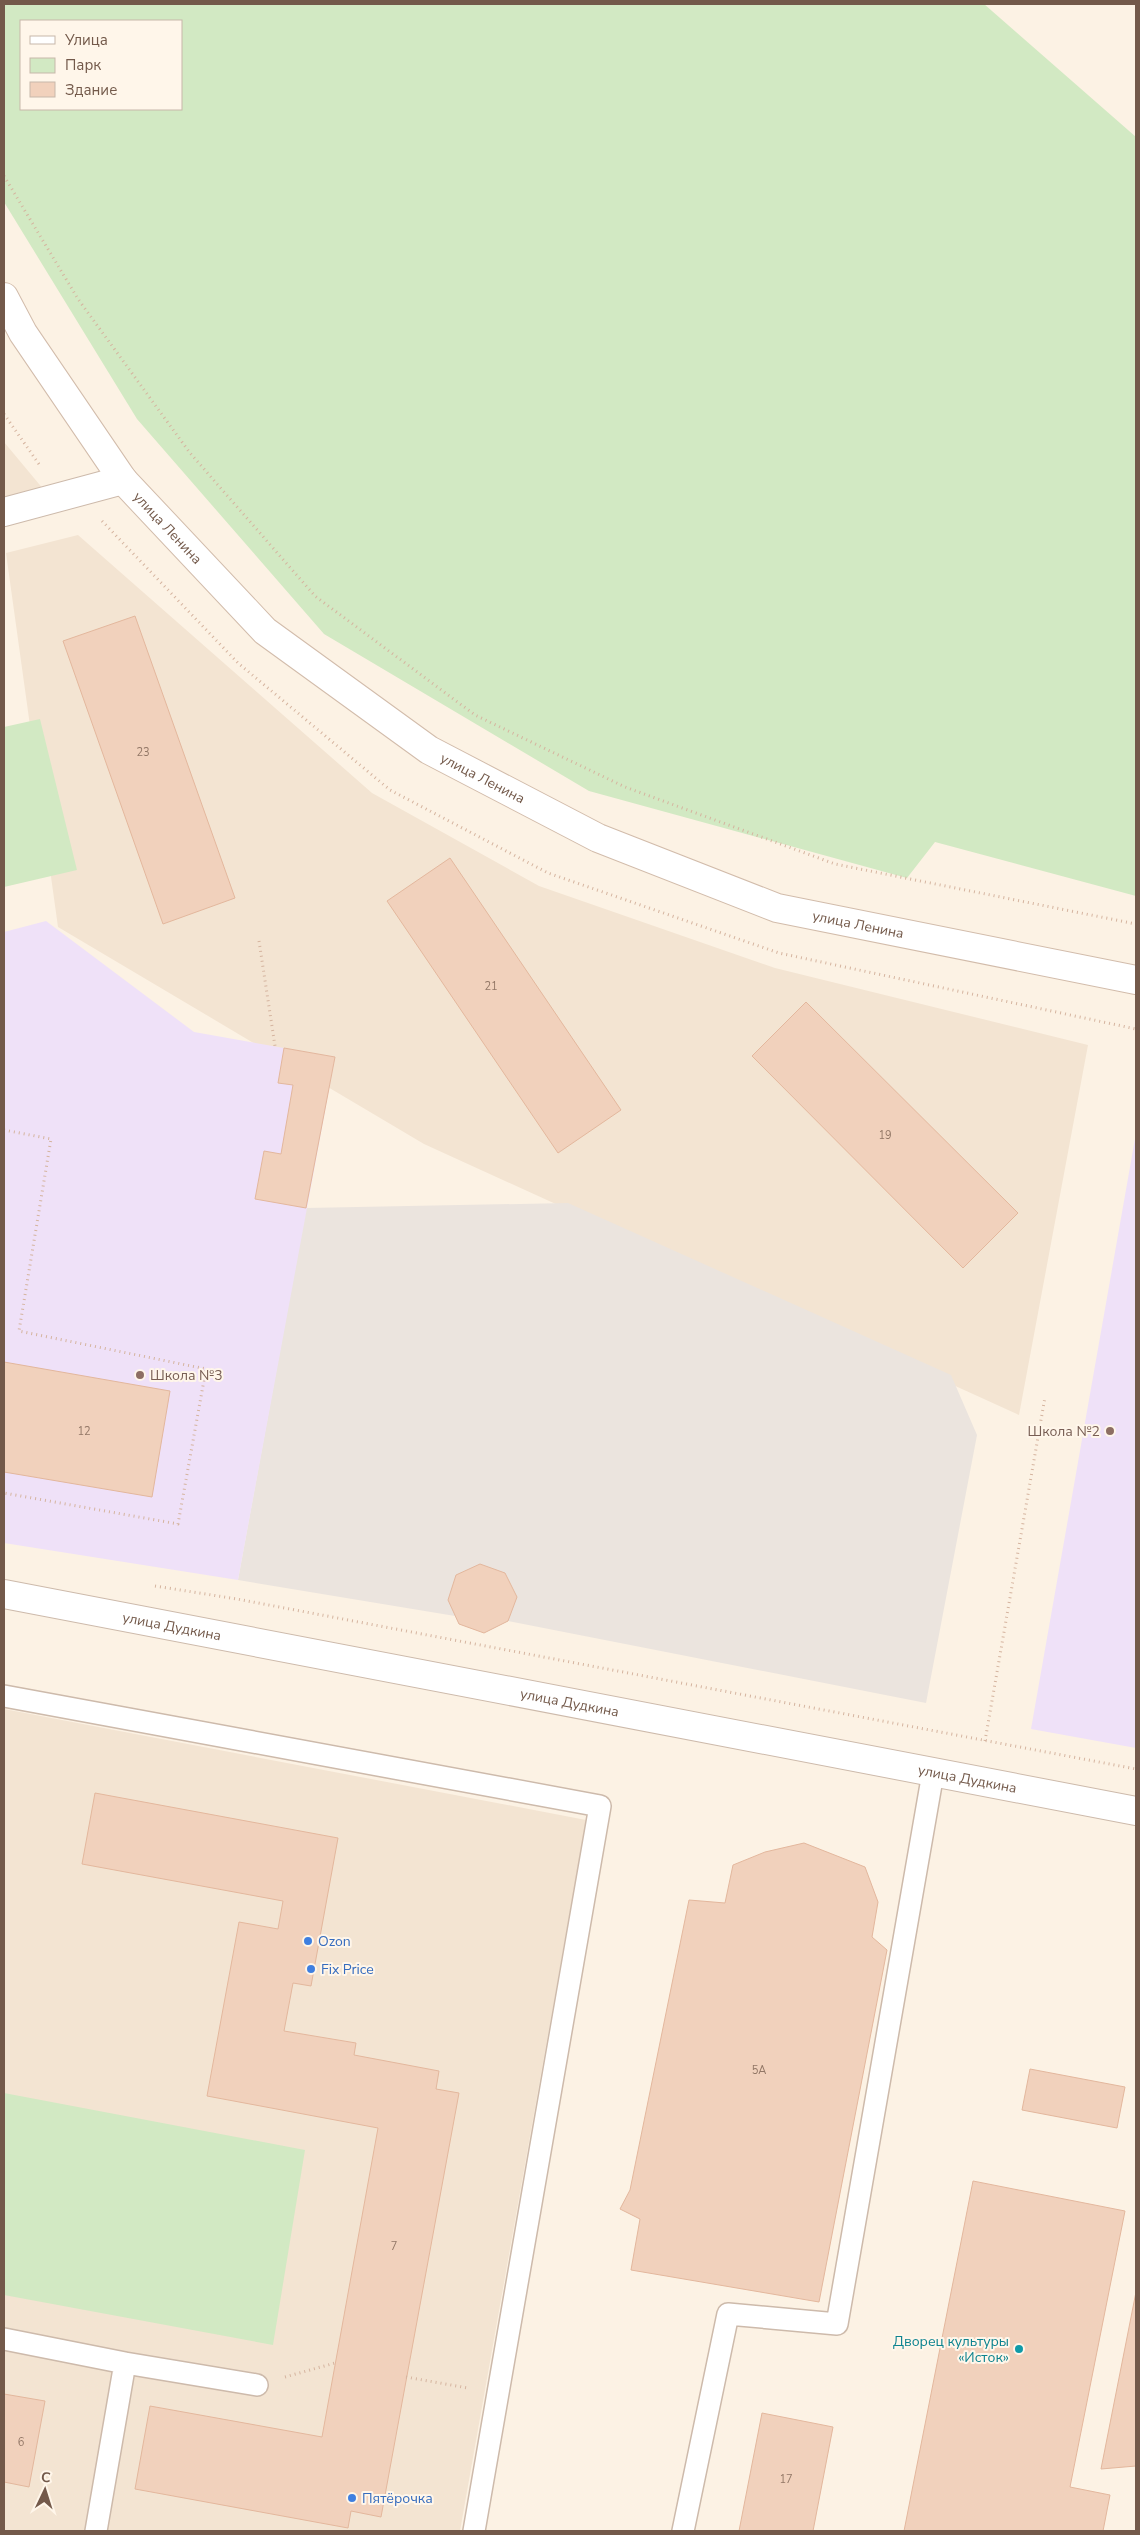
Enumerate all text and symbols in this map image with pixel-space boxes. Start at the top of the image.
legend [20,20,182,110]
text: Улица [64,30,108,50]
text: Парк [65,55,101,75]
text: Здание [65,80,117,100]
street label: улица Ленина [129,487,207,568]
house number: 23 [136,745,150,760]
street label: улица Ленина [437,748,528,808]
street label: улица Ленина [811,906,906,943]
house number: 21 [484,979,498,994]
house number: 19 [878,1128,892,1143]
place label: Школа №3 [150,1366,223,1385]
marker: Школа №3 [134,1369,146,1381]
place label: Школа №2 [1027,1422,1100,1441]
house number: 12 [77,1424,91,1439]
marker: Школа №2 [1104,1425,1116,1437]
street label: улица Дудкина [121,1607,223,1645]
street label: улица Дудкина [519,1684,621,1721]
street label: улица Дудкина [917,1760,1018,1797]
place label: Ozon [318,1932,351,1951]
marker: Ozon [302,1935,314,1947]
place label: Fix Price [321,1960,374,1979]
marker: Fix Price [305,1963,317,1975]
house number: 5А [752,2063,766,2078]
house number: 7 [391,2239,397,2254]
place label: Дворец культуры «Исток» [893,2332,1009,2367]
marker: Дворец культуры «Исток» [1013,2343,1025,2355]
house number: 6 [18,2435,25,2450]
north arrow [20,2465,70,2515]
text: С [40,2468,52,2487]
house number: 17 [779,2472,793,2487]
place label: Пятёрочка [362,2489,433,2508]
marker: Пятёрочка [346,2492,358,2504]

